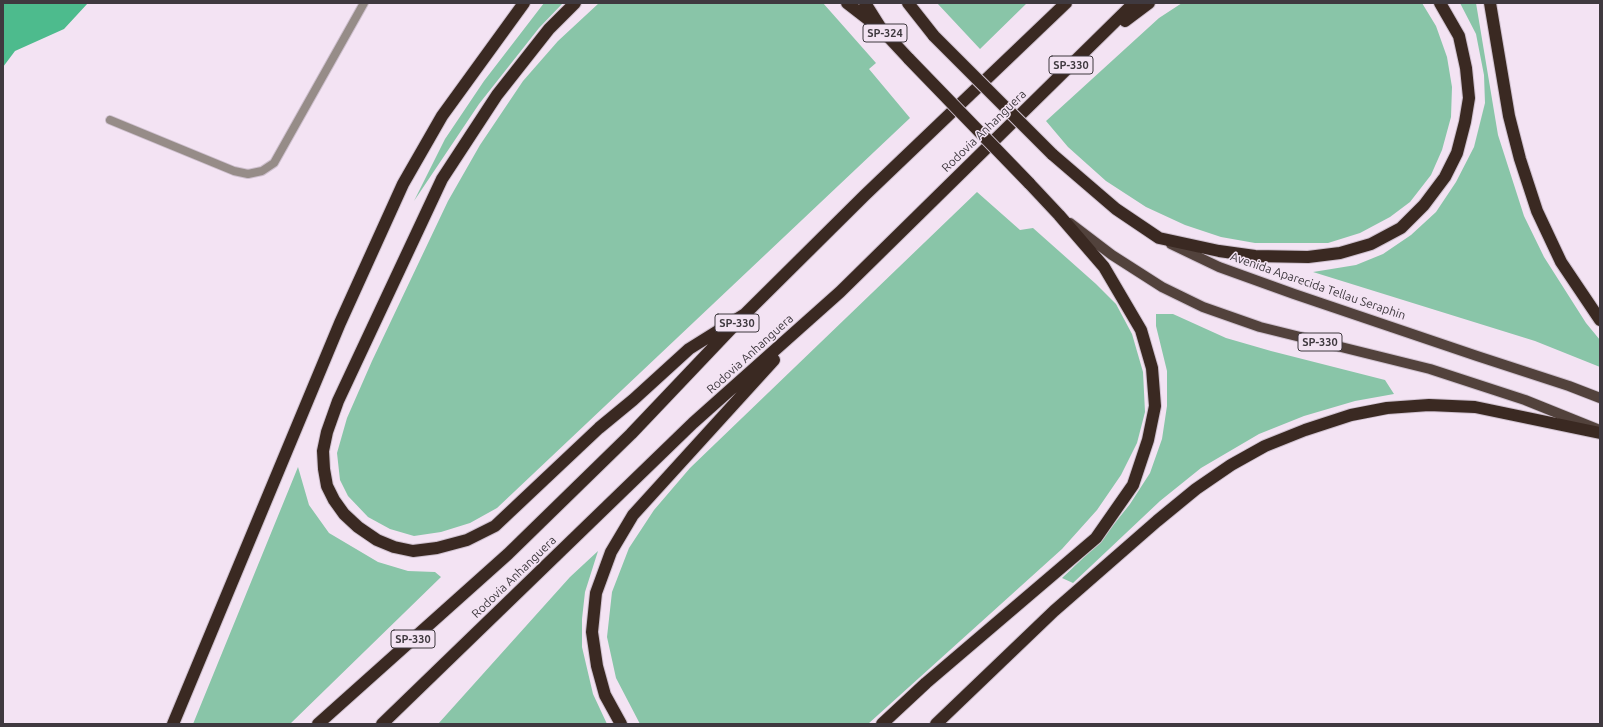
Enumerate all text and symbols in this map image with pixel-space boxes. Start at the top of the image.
road number: SP-324 [863,24,907,42]
road number: SP-330 [1049,56,1093,74]
street label: Rodovia Anhanguera [939,87,1029,175]
street label: Avenida Aparecida Tellau Seraphin [1228,249,1408,323]
street label: Rodovia Anhanguera [704,311,796,397]
road number: SP-330 [715,314,759,332]
road number: SP-330 [1298,333,1342,351]
street label: Rodovia Anhanguera [469,533,559,621]
road number: SP-330 [391,630,435,648]

